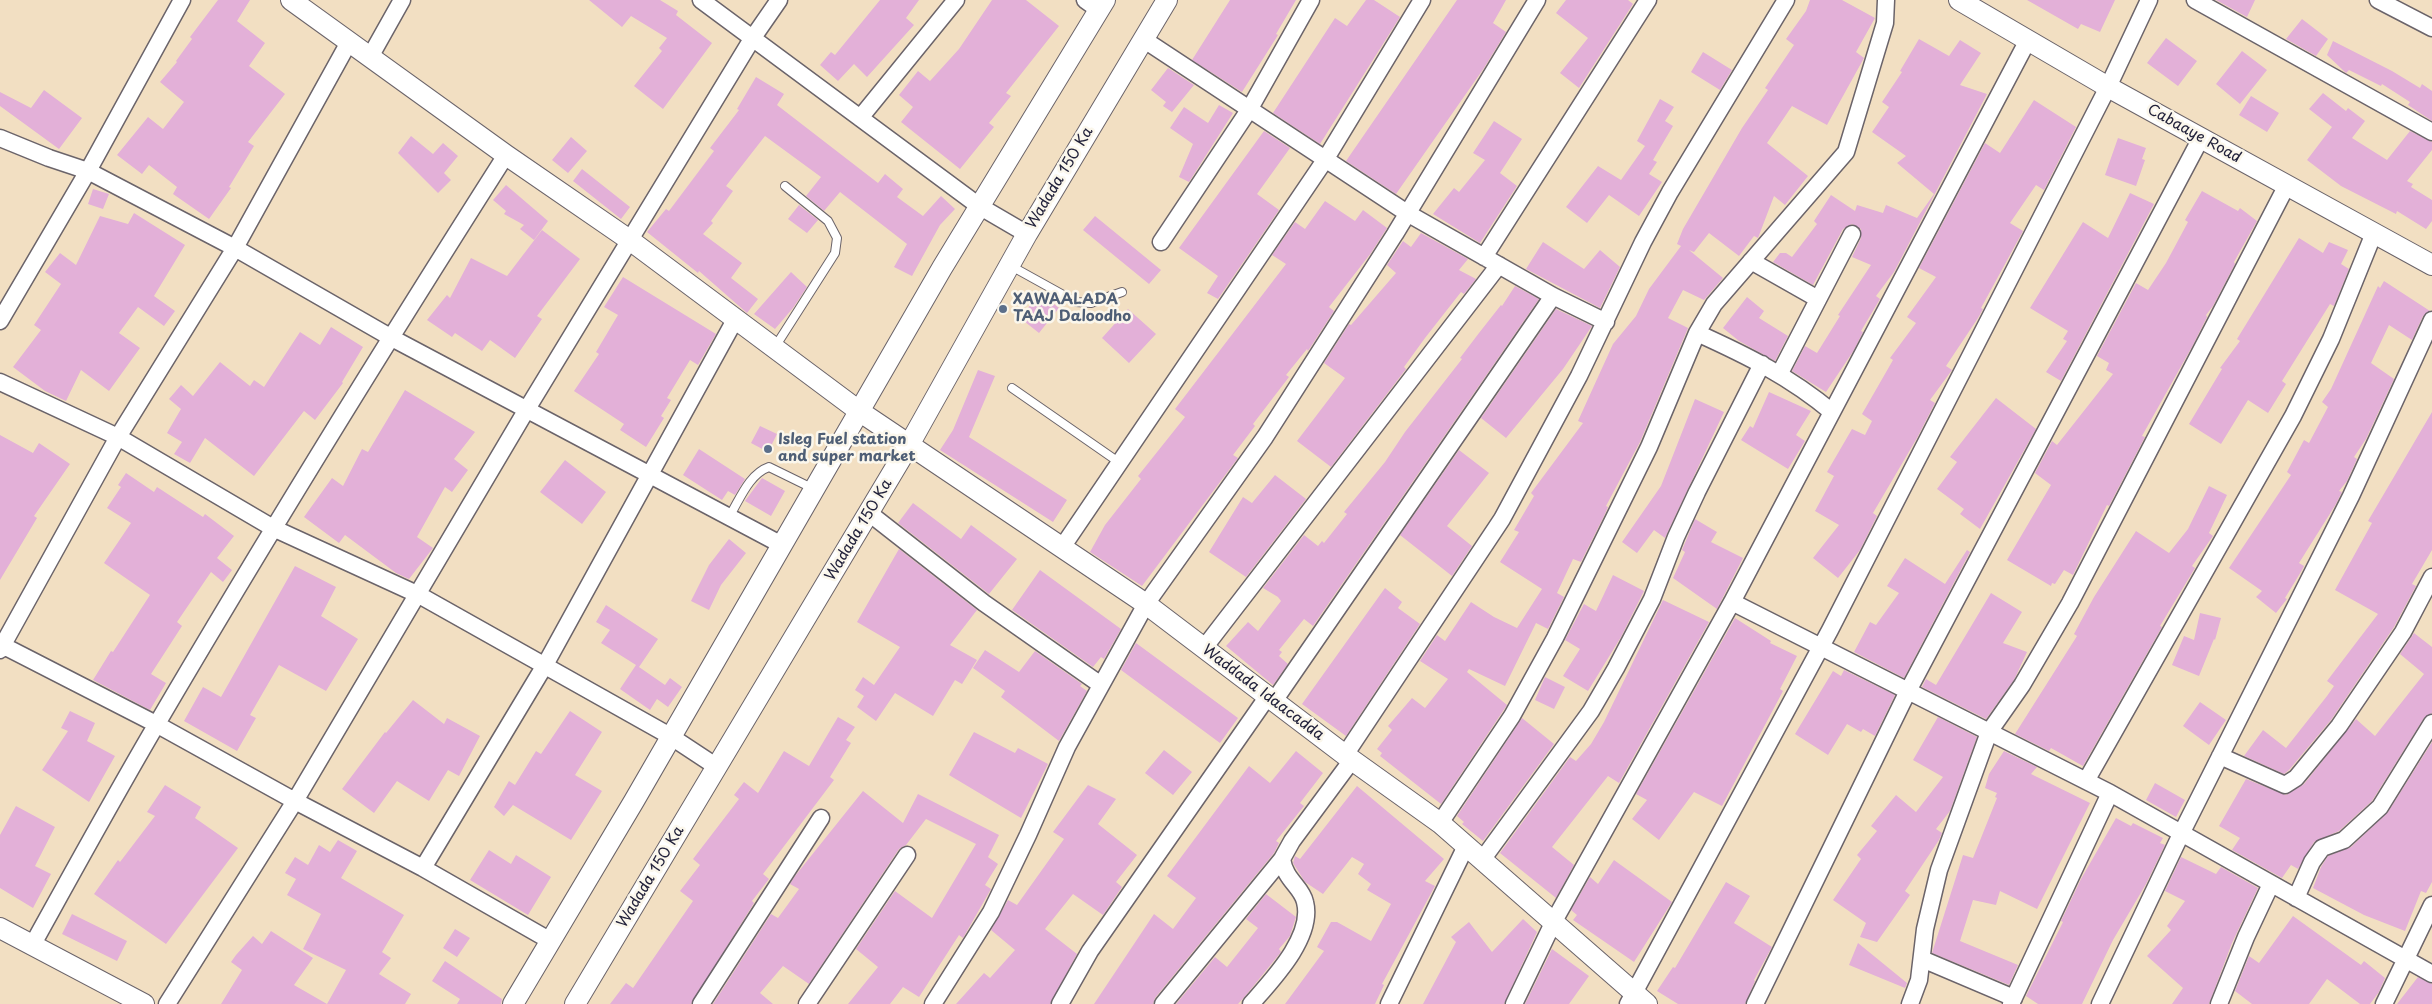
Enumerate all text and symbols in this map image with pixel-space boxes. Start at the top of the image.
street label: Cabaaye Road [2144,101,2244,167]
street label: Wadada 150 Ka [1023,124,1097,232]
place label: XAWAALADA TAAJ Daloodho [1013,291,1131,326]
marker: XAWAALADA TAAJ Daloodho [997,303,1009,315]
place label: Isleg Fuel station and super market [778,431,916,466]
marker: Isleg Fuel station and super market [762,443,774,455]
street label: Wadada 150 Ka [822,476,896,584]
street label: Waddada Idaacadda [1199,641,1327,745]
street label: Wadada 150 Ka [614,823,688,931]

